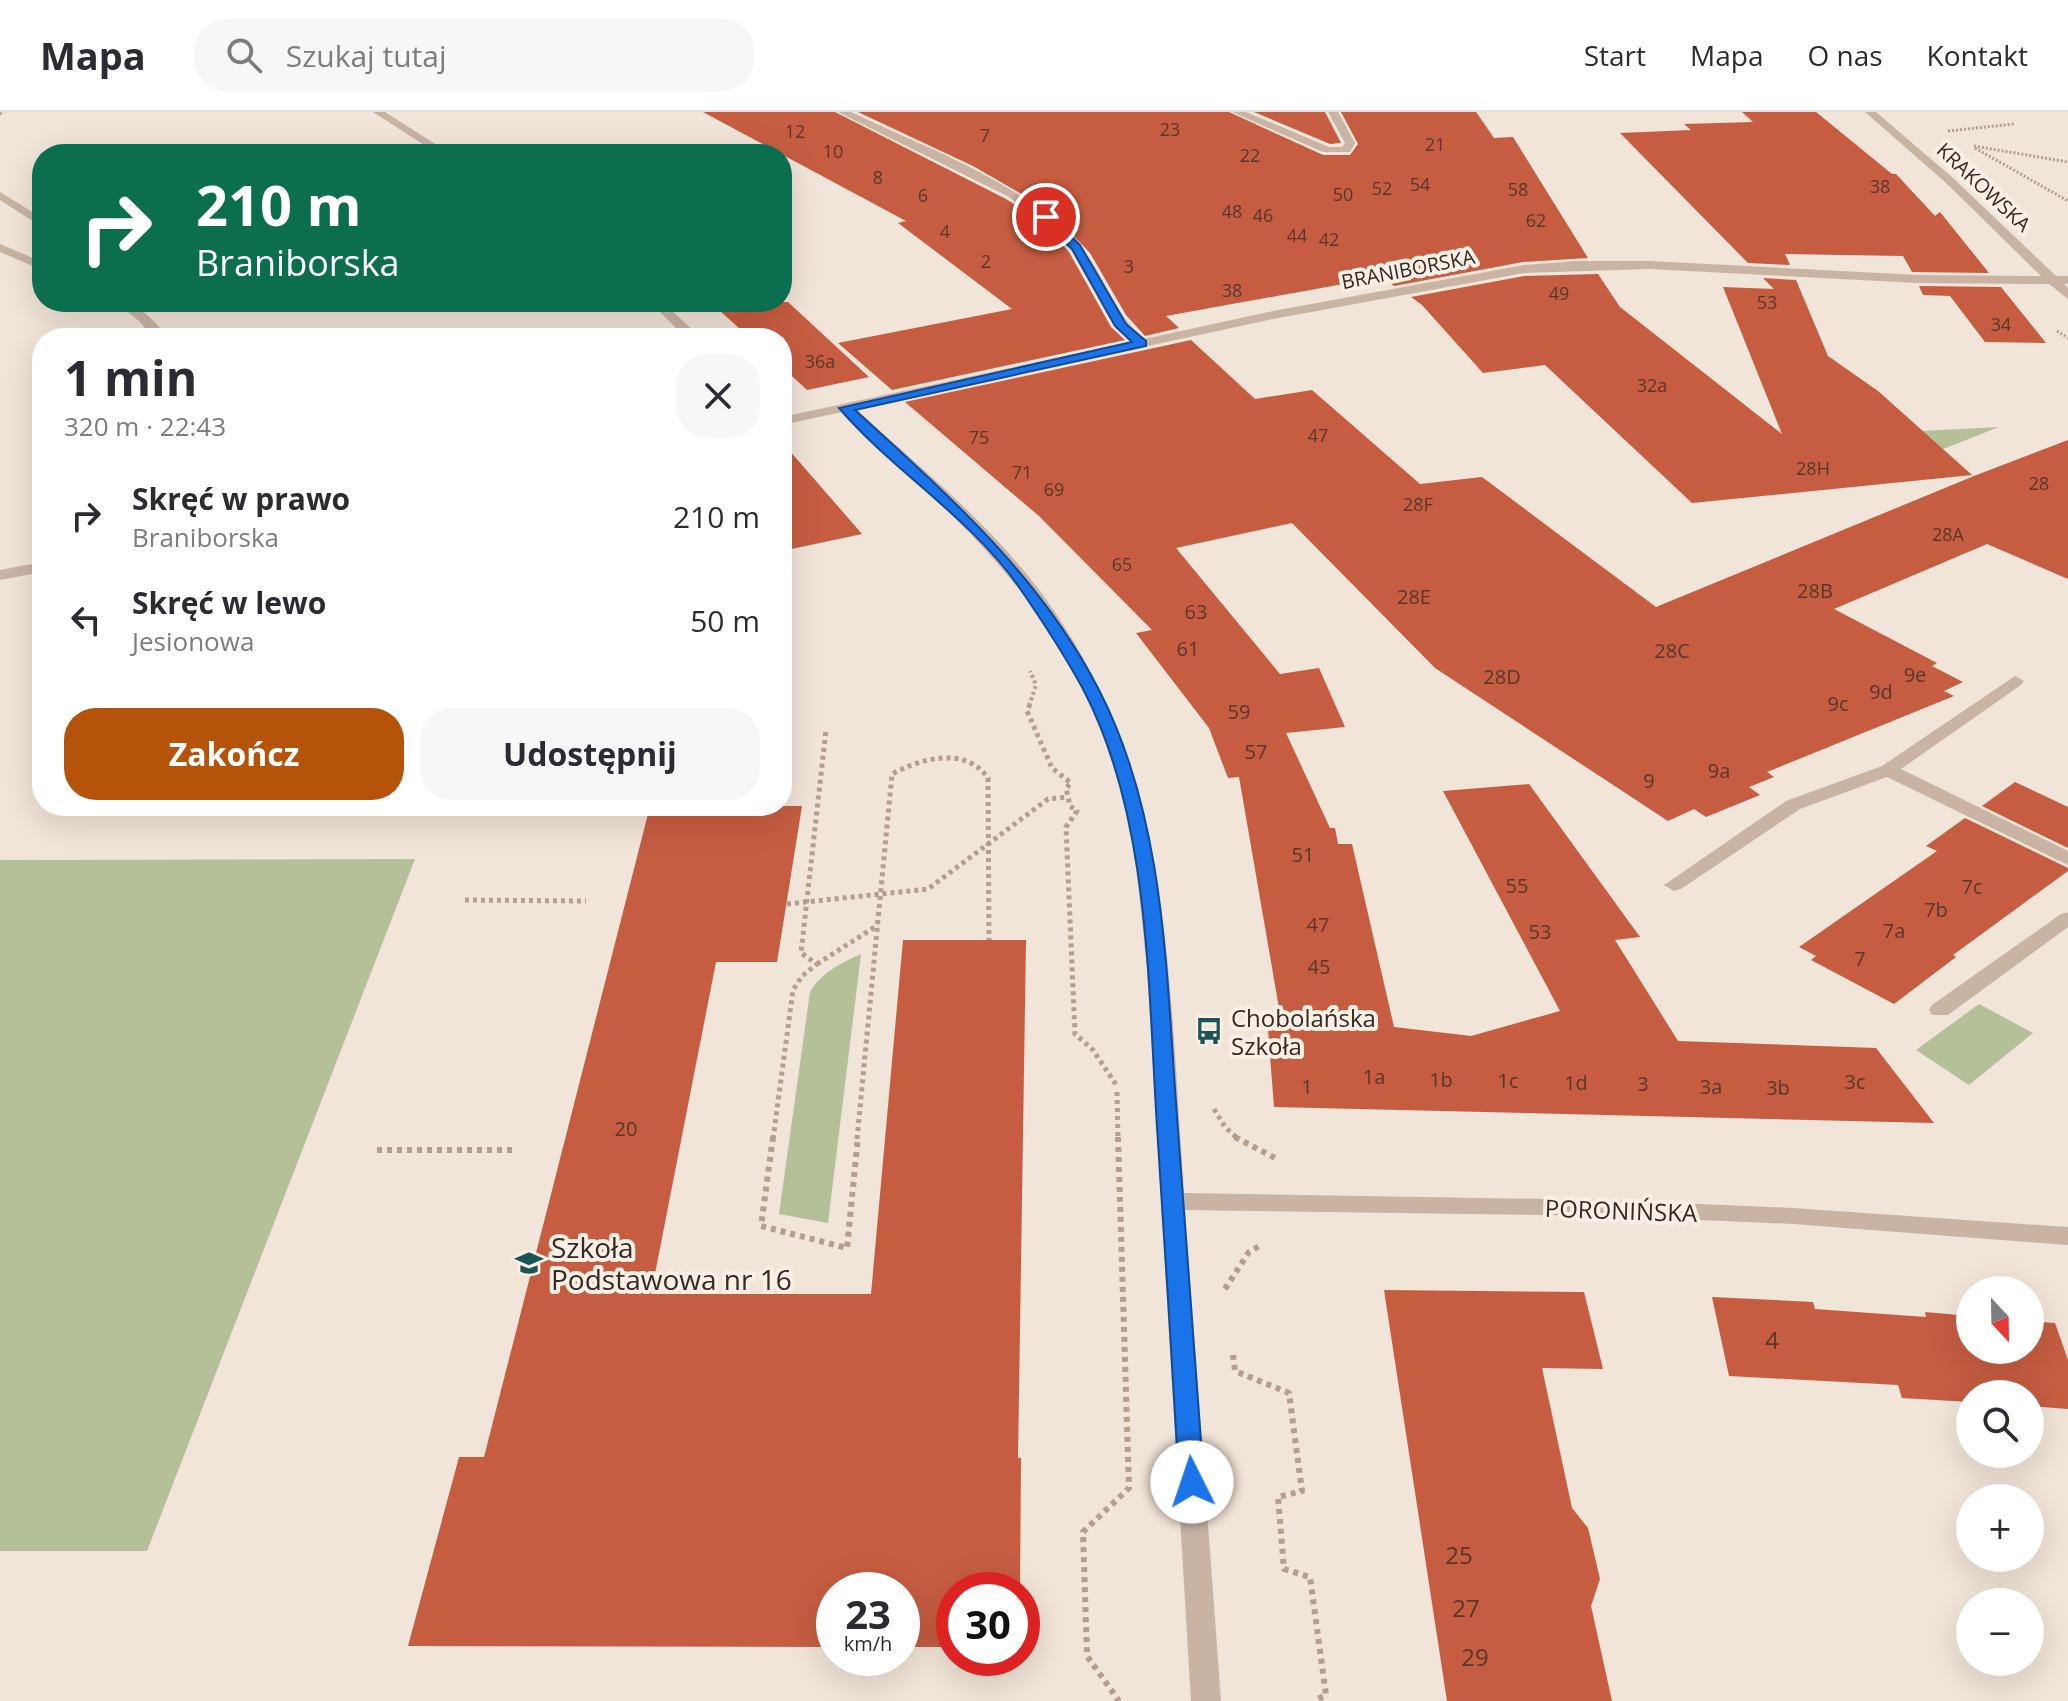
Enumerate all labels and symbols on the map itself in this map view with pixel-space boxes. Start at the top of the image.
house number: 23 [1160,117,1180,141]
house number: 12 [785,119,805,143]
house number: 7 [980,123,990,147]
house number: 21 [1425,132,1445,156]
street label: KRAKOWSKA [1931,136,2037,238]
house number: 10 [823,139,843,163]
house number: 22 [1240,143,1260,167]
house number: 8 [873,165,883,189]
house number: 54 [1410,172,1430,196]
house number: 38 [1870,174,1890,198]
house number: 52 [1372,176,1392,200]
house number: 58 [1508,177,1528,201]
house number: 50 [1333,182,1353,206]
house number: 6 [918,183,928,207]
pin [1012,183,1080,251]
house number: 48 [1222,199,1242,223]
house number: 46 [1253,203,1273,227]
house number: 62 [1526,208,1546,232]
house number: 4 [940,219,950,243]
house number: 44 [1287,223,1307,247]
house number: 42 [1319,227,1339,251]
street label: BRANIBORSKA [1339,243,1477,295]
house number: 2 [981,249,991,273]
house number: 3 [1124,254,1134,278]
house number: 38 [1222,278,1242,302]
house number: 49 [1549,281,1569,305]
house number: 53 [1757,290,1777,314]
house number: 34 [1991,312,2011,336]
house number: 36a [805,349,835,373]
house number: 32a [1637,373,1667,397]
house number: 47 [1308,423,1328,447]
house number: 75 [969,425,989,449]
house number: 28H [1796,456,1830,480]
house number: 71 [1012,460,1032,484]
house number: 28 [2029,471,2049,495]
house number: 69 [1044,477,1064,501]
house number: 28F [1403,492,1433,516]
house number: 28A [1932,522,1965,546]
house number: 65 [1112,552,1132,576]
house number: 28B [1797,577,1833,604]
house number: 28E [1397,583,1431,610]
house number: 63 [1185,598,1207,625]
house number: 61 [1177,635,1199,662]
house number: 28C [1654,637,1690,664]
house number: 9e [1904,661,1926,688]
house number: 28D [1483,663,1521,690]
house number: 9d [1869,678,1893,705]
house number: 9c [1827,690,1849,717]
house number: 59 [1228,698,1250,725]
house number: 57 [1245,738,1267,765]
house number: 9a [1708,757,1730,784]
house number: 9 [1643,767,1655,794]
house number: 51 [1292,841,1314,868]
house number: 55 [1506,872,1528,899]
house number: 7c [1961,873,1983,900]
house number: 7b [1924,896,1948,923]
house number: 47 [1307,911,1329,938]
house number: 7a [1883,917,1905,944]
house number: 53 [1529,918,1551,945]
house number: 7 [1854,945,1866,972]
house number: 45 [1308,953,1330,980]
place label: Chobolańska Szkoła [1231,1001,1376,1062]
bus stop icon: Chobolańska Szkoła [1194,1016,1224,1046]
house number: 1a [1363,1063,1385,1090]
house number: 1b [1429,1066,1453,1093]
house number: 1c [1497,1067,1519,1094]
house number: 3c [1844,1068,1866,1095]
house number: 1d [1564,1069,1588,1096]
house number: 3 [1637,1070,1649,1097]
house number: 1 [1301,1073,1313,1100]
house number: 3a [1700,1073,1722,1100]
house number: 3b [1766,1074,1790,1101]
house number: 20 [615,1115,637,1142]
street label: PORONIŃSKA [1544,1191,1699,1229]
place label: Szkoła Podstawowa nr 16 [551,1228,792,1298]
school or university icon: Szkoła Podstawowa nr 16 [514,1248,544,1278]
north arrow [1956,1276,2044,1364]
house number: 4 [1765,1323,1779,1356]
position arrow [1150,1440,1234,1524]
house number: 25 [1445,1538,1473,1571]
speed limit sign: 30 [936,1572,1040,1676]
house number: 27 [1452,1591,1480,1624]
house number: 29 [1461,1640,1489,1673]

